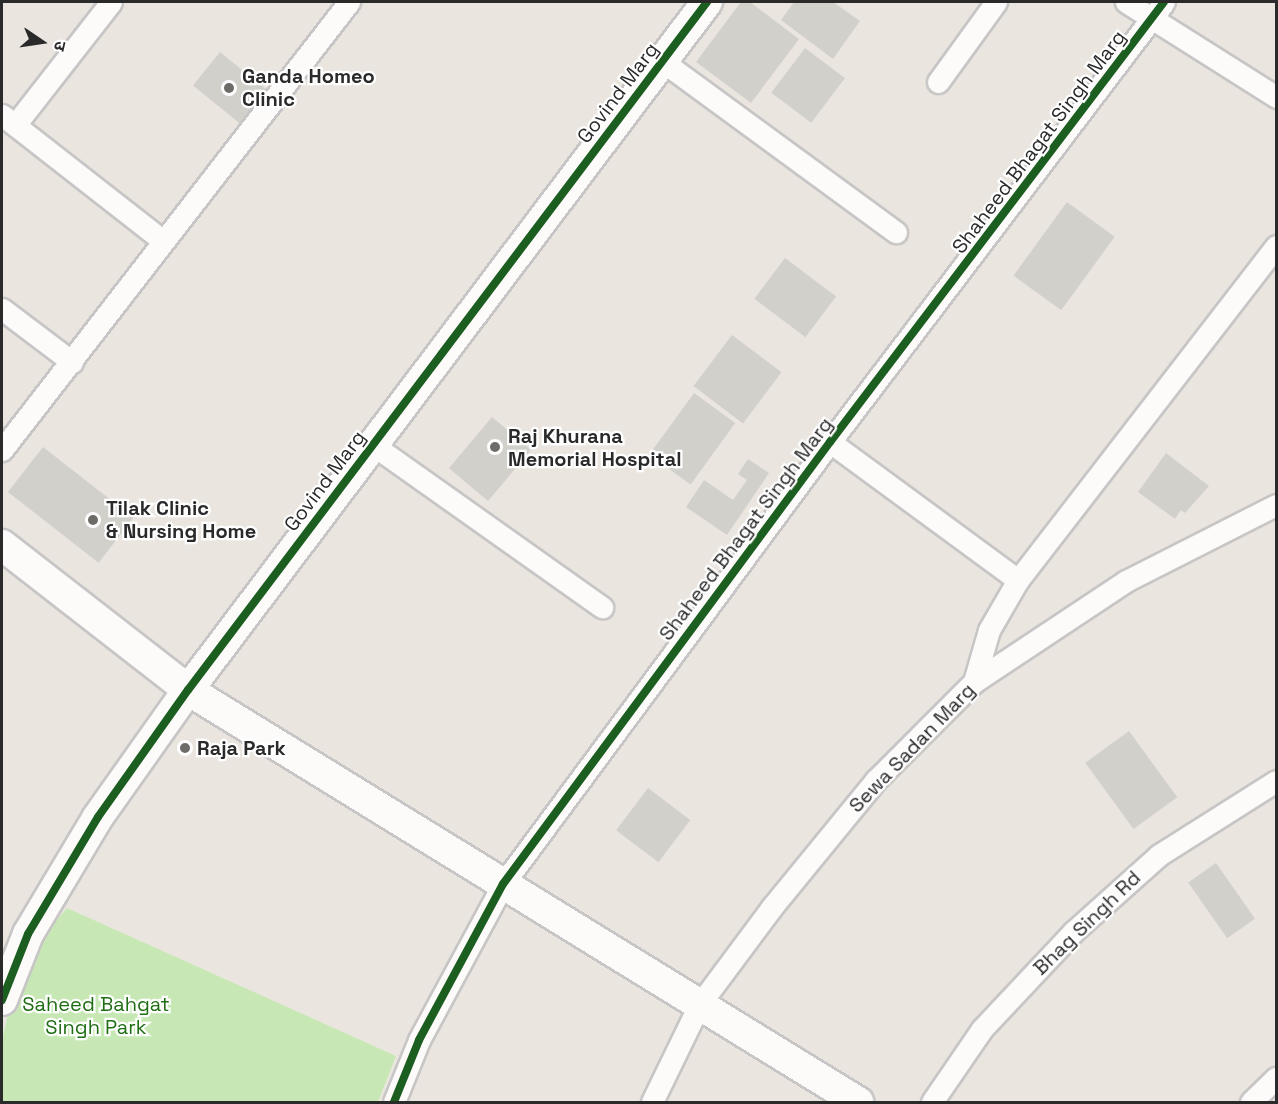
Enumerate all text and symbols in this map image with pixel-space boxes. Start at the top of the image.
north arrow [12,12,72,72]
street label: Shaheed Bhagat Singh Marg [947,26,1131,258]
street label: Govind Marg [572,38,664,148]
text: उ [49,39,71,53]
place label: Ganda Homeo Clinic [242,64,375,111]
marker: Ganda Homeo Clinic [220,79,238,97]
street label: Shaheed Bhagat Singh Marg [654,413,838,645]
place label: Raj Khurana Memorial Hospital [508,424,682,471]
street label: Govind Marg [279,426,371,536]
marker: Raj Khurana Memorial Hospital [486,438,504,456]
place label: Tilak Clinic & Nursing Home [106,496,256,543]
marker: Tilak Clinic & Nursing Home [84,511,102,529]
street label: Sewa Sadan Marg [844,678,980,818]
place label: Raja Park [197,736,286,760]
marker: Raja Park [178,741,192,755]
street label: Bhag Singh Rd [1028,866,1146,980]
park label: Saheed Bahgat Singh Park [22,992,170,1039]

